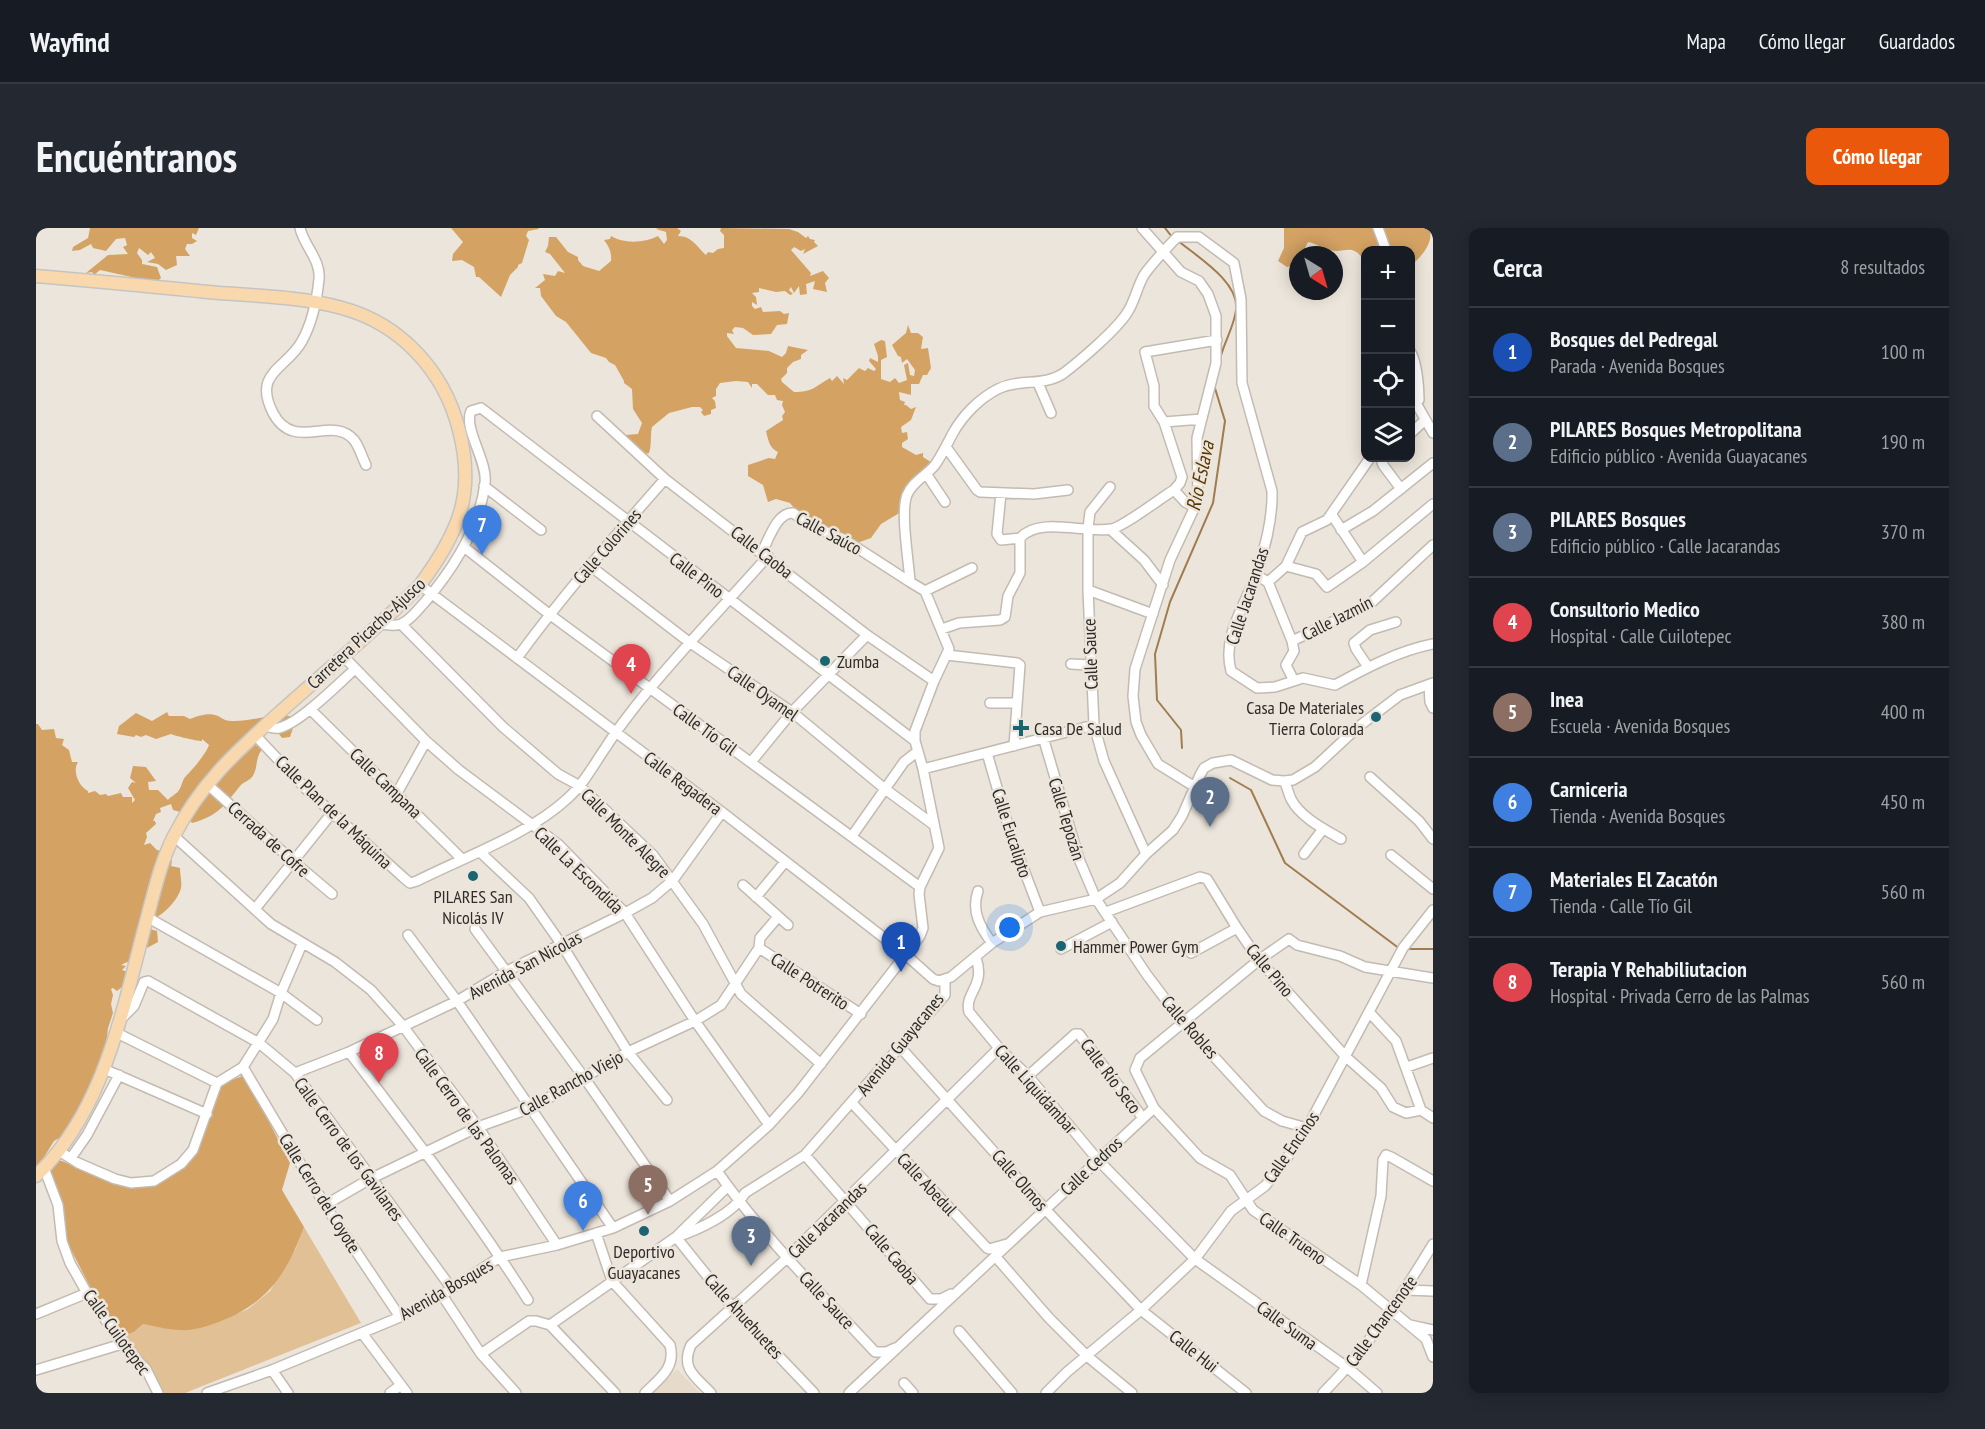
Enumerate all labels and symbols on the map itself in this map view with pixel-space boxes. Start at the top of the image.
north arrow [1289,246,1343,300]
water label: Río Eslava [1180,438,1220,513]
street label: Calle Colorines [568,504,646,588]
pin: 7 [462,506,502,555]
street label: Calle Saúco [792,506,866,560]
street label: Calle Caoba [726,521,798,583]
street label: Calle Jacarandas [1220,544,1274,648]
street label: Calle Pino [665,547,729,603]
street label: Carretera Picacho-Ajusco [302,572,430,694]
street label: Calle Jazmín [1298,590,1376,646]
street label: Calle Sauce [1077,618,1103,690]
pin: 4 [612,644,650,694]
place label: Zumba [837,650,879,673]
marker: Zumba [818,654,832,668]
street label: Calle Oyamel [723,660,804,726]
place label: Casa De Materiales Tierra Colorada [1246,696,1364,740]
street label: Calle Tío Gil [668,698,742,760]
marker: Casa De Materiales Tierra Colorada [1369,710,1383,724]
place label: Casa De Salud [1034,717,1122,740]
marker: Casa De Salud [1012,719,1030,737]
street label: Calle Campana [345,743,427,823]
street label: Calle Regadera [639,746,727,820]
street label: Calle Plan de la Máquina [271,750,397,874]
street label: Calle Tepozán [1044,775,1090,863]
pin: 2 [1190,778,1230,827]
street label: Calle Monte Alegre [576,783,676,883]
street label: Calle Eucalipto [987,785,1037,881]
street label: Cerrada de Cofre [223,796,315,882]
street label: Calle La Escondida [530,822,628,918]
marker: PILARES San Nicolás IV [466,869,480,883]
place label: PILARES San Nicolás IV [433,885,513,929]
your location [995,913,1024,942]
pin: 1 [882,922,920,972]
street label: Avenida San Nicolas [465,926,585,1004]
place label: Hammer Power Gym [1073,935,1199,958]
marker: Hammer Power Gym [1054,939,1068,953]
street label: Calle Pino [1241,939,1299,1002]
street label: Calle Potrerito [766,947,854,1015]
street label: Avenida Guayacanes [851,988,949,1100]
street label: Calle Robles [1156,991,1224,1063]
pin: 8 [360,1034,398,1083]
street label: Calle Río Seco [1075,1034,1147,1118]
street label: Calle Liquidámbar [990,1040,1082,1138]
street label: Calle Cerro de las Palomas [410,1043,524,1189]
street label: Calle Rancho Viejo [515,1045,627,1121]
street label: Calle Cerro de los Gavilanes [289,1073,409,1225]
street label: Calle Encinos [1258,1107,1324,1187]
street label: Calle Cerro del Coyote [274,1129,366,1257]
street label: Calle Cedros [1055,1131,1127,1201]
street label: Calle Olmos [987,1144,1053,1216]
street label: Calle Abedul [892,1148,963,1221]
pin: 5 [628,1166,668,1215]
street label: Calle Jacarandas [783,1177,871,1263]
pin: 6 [564,1182,602,1231]
street label: Calle Trueno [1255,1207,1331,1270]
pin: 3 [732,1216,770,1266]
street label: Calle Caoba [860,1219,924,1289]
marker: Deportivo Guayacanes [637,1224,651,1238]
place label: Deportivo Guayacanes [608,1240,680,1284]
street label: Avenida Bosques [395,1253,497,1325]
street label: Calle Sauce [794,1266,860,1334]
street label: Calle Ahuehuetes [699,1268,789,1364]
street label: Calle Chancenote [1340,1271,1422,1371]
street label: Calle Cuilotepec [78,1285,156,1380]
street label: Calle Suma [1252,1295,1322,1355]
street label: Calle Hui [1165,1325,1223,1377]

